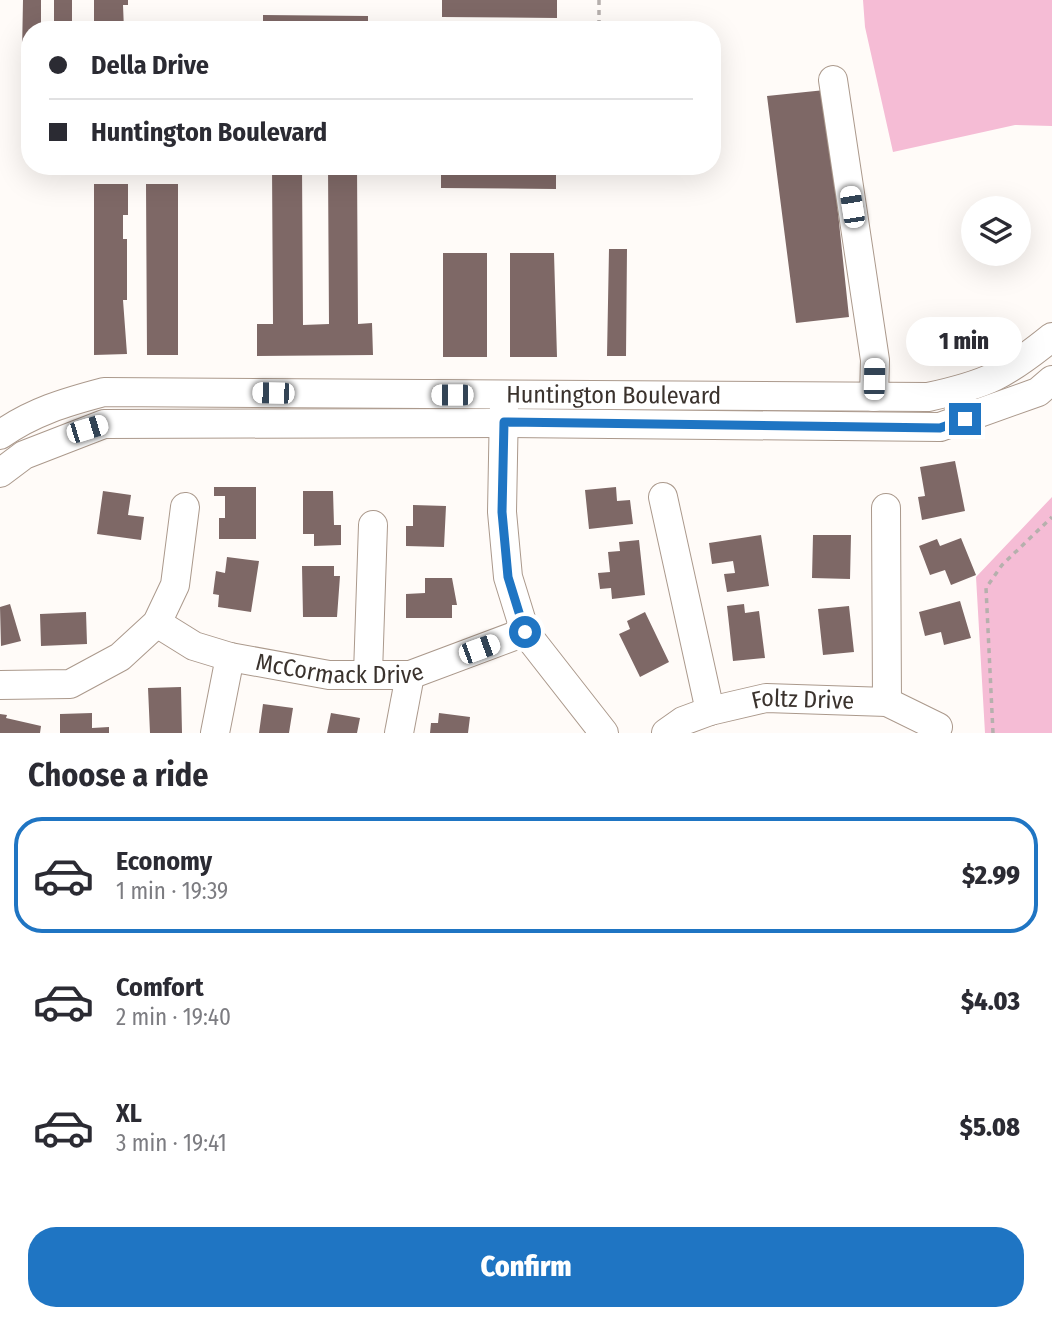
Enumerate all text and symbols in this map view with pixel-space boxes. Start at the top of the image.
text: Della Drive [91,50,209,81]
text: Huntington Boulevard [91,117,327,148]
car [839,185,866,229]
map controls [961,196,1031,266]
button: layers [961,196,1031,266]
callout: 1 min [907,318,1023,366]
text: 1 min [939,327,989,355]
car [864,358,885,400]
street label: Huntington Boulevard [506,380,721,410]
car [252,382,295,404]
car [432,385,474,406]
route end [949,403,981,435]
car [64,413,111,445]
route start [509,616,541,648]
car [456,632,503,666]
street label: McCormack Drive [254,648,427,690]
street label: Foltz Drive [749,684,855,715]
text: Choose a ride [28,756,209,794]
icon: car [32,844,95,907]
text: Economy [116,846,212,877]
text: $2.99 [962,860,1020,891]
text: 1 min · 19:39 [116,877,228,905]
icon: car [32,970,95,1033]
text: Comfort [116,972,204,1003]
text: $4.03 [961,986,1020,1017]
text: 2 min · 19:40 [116,1003,231,1031]
icon: car [32,1096,95,1159]
text: XL [116,1098,142,1129]
text: $5.08 [960,1112,1020,1143]
text: 3 min · 19:41 [116,1129,227,1157]
button: Confirm [28,1227,1024,1307]

